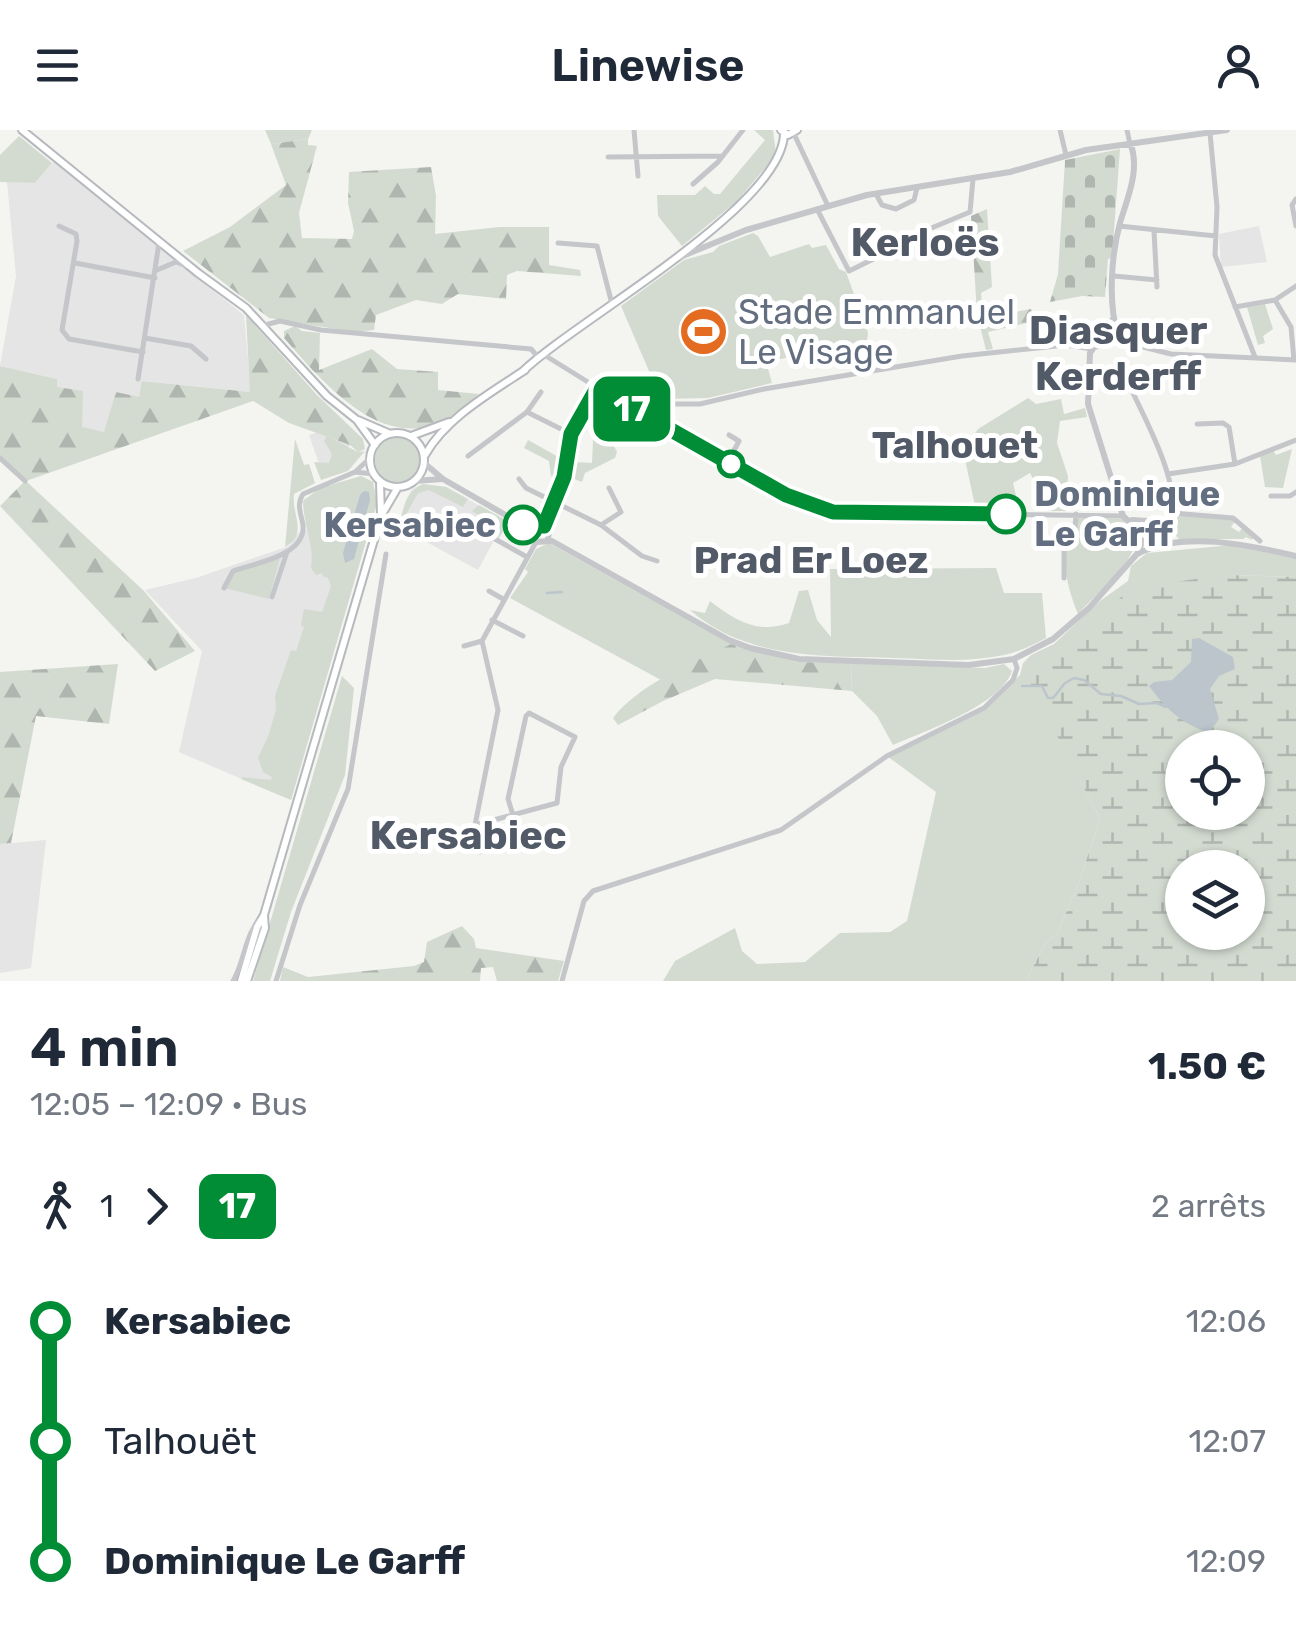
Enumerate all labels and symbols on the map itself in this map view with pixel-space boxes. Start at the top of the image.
district label: Kerloës [850,219,1000,266]
place label: Stade Emmanuel Le Visage [738,291,1015,373]
sports icon: Stade Emmanuel Le Visage [677,306,729,358]
district label: Diasquer Kerderff [1029,307,1207,400]
line badge: 17 [587,376,677,442]
district label: Talhouet [872,422,1038,468]
unlabelled marker [718,451,744,477]
place label: Dominique Le Garff [1034,473,1220,555]
marker: Dominique Le Garff [987,495,1025,533]
place label: Kersabiec [324,504,496,546]
marker: Kersabiec [504,506,542,544]
district label: Prad Er Loez [693,537,929,583]
district label: Kersabiec [369,812,567,859]

